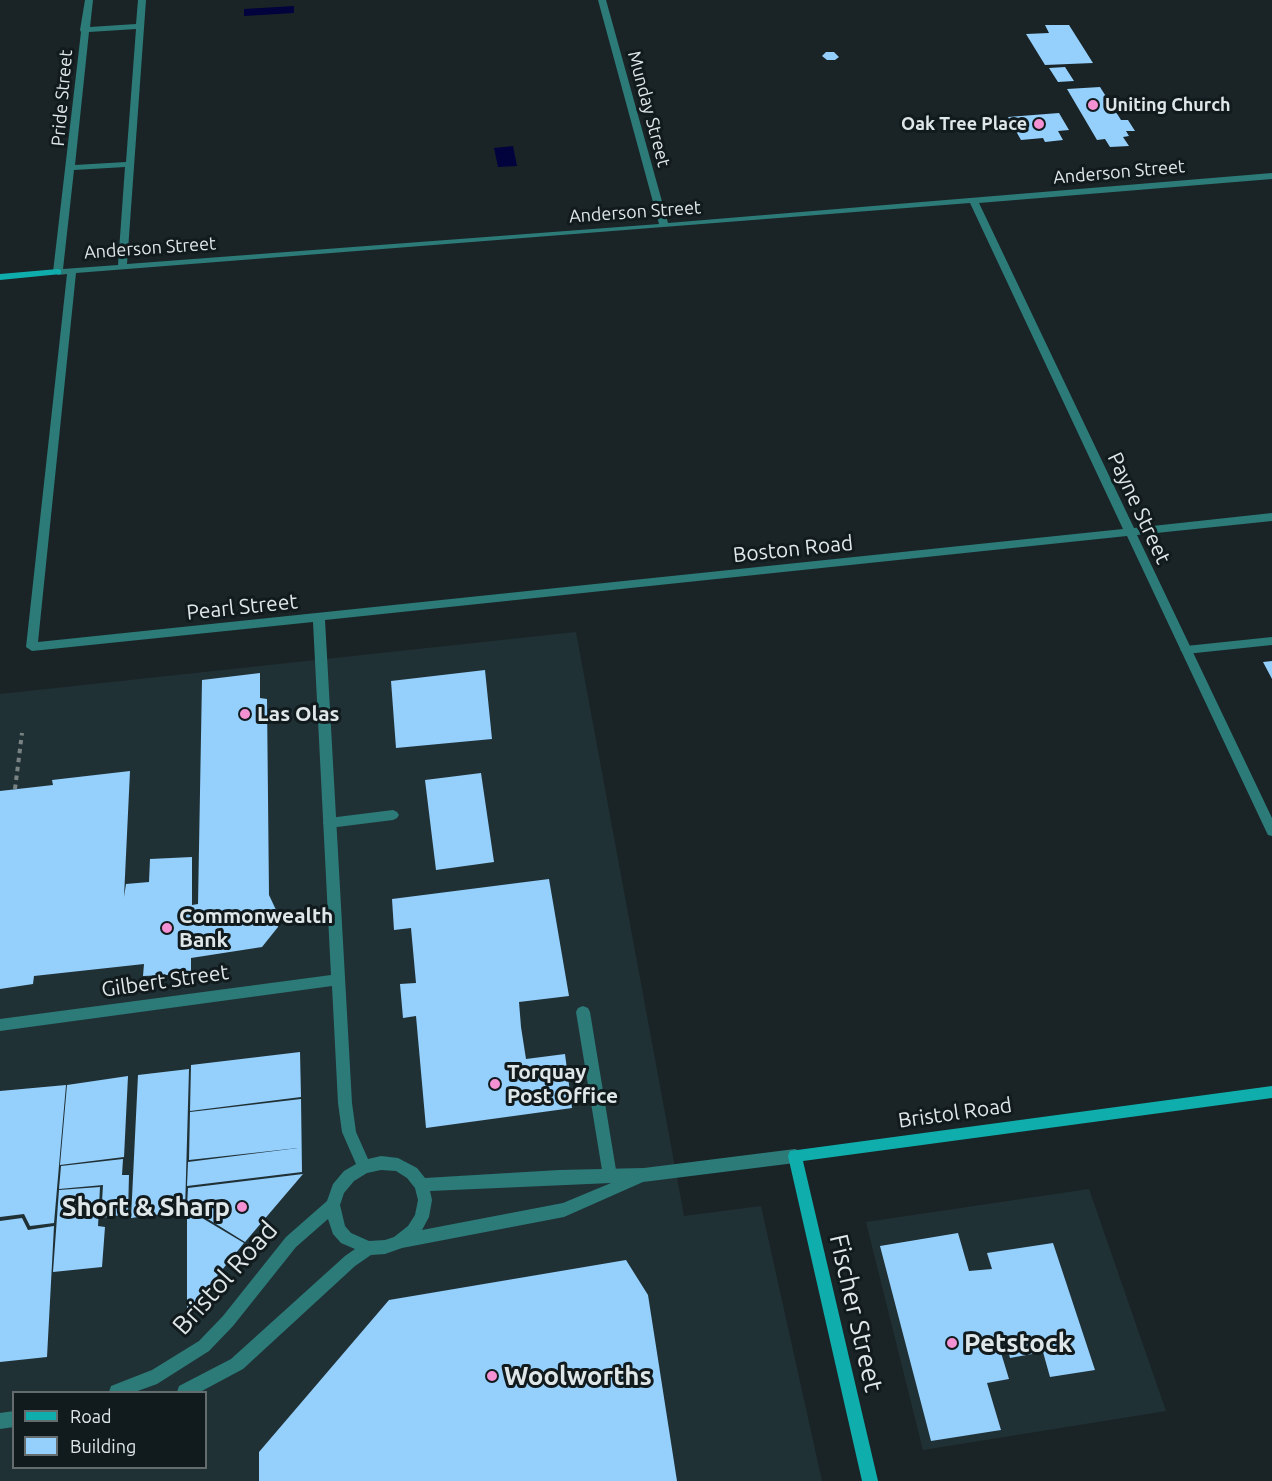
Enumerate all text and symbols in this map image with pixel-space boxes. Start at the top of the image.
street label: Pride Street [47,49,77,147]
street label: Munday Street [623,49,675,169]
place label: Uniting Church [1105,94,1231,116]
marker: Uniting Church [1086,98,1100,112]
place label: Oak Tree Place [901,113,1027,135]
marker: Oak Tree Place [1032,117,1046,131]
street label: Anderson Street [1052,155,1186,189]
street label: Anderson Street [568,197,702,227]
street label: Anderson Street [83,233,217,263]
street label: Payne Street [1102,448,1176,568]
street label: Boston Road [732,530,854,568]
street label: Pearl Street [185,589,299,625]
place label: Las Olas [257,701,339,727]
marker: Las Olas [238,707,252,721]
place label: Commonwealth Bank [179,903,333,953]
marker: Commonwealth Bank [160,921,174,935]
street label: Gilbert Street [100,960,230,1002]
place label: Torquay Post Office [507,1059,618,1109]
marker: Torquay Post Office [488,1077,502,1091]
street label: Bristol Road [896,1093,1014,1133]
place label: Short & Sharp [62,1191,230,1223]
marker: Short & Sharp [235,1200,249,1214]
street label: Bristol Road [166,1215,284,1341]
street label: Fischer Street [823,1231,889,1395]
place label: Petstock [964,1327,1072,1359]
marker: Petstock [945,1336,959,1350]
place label: Woolworths [504,1360,652,1392]
marker: Woolworths [485,1369,499,1383]
legend [12,1391,207,1469]
text: Road [70,1406,112,1426]
text: Building [70,1436,136,1456]

